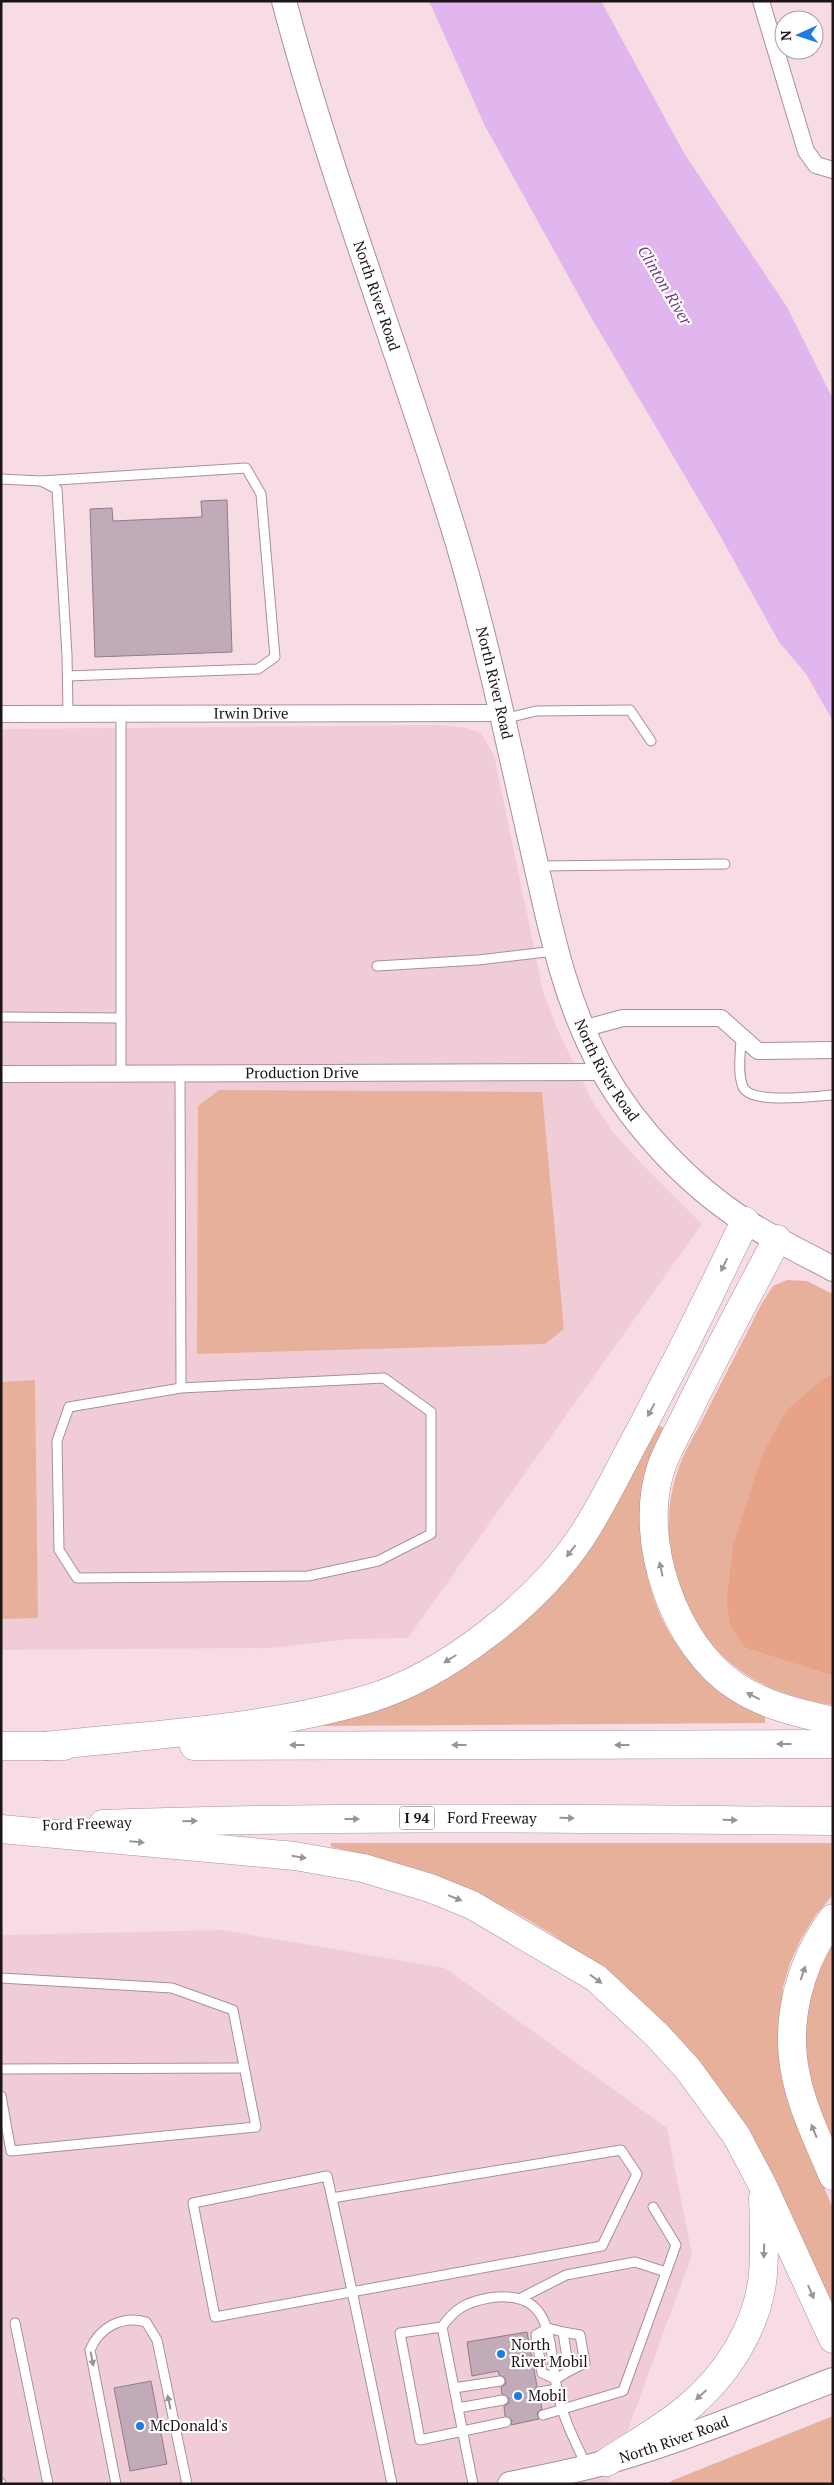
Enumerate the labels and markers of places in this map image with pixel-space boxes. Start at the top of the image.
place label: North River Mobil [511,2334,588,2371]
marker: North River Mobil [495,2348,507,2360]
place label: Mobil [528,2385,567,2405]
marker: Mobil [512,2390,524,2402]
place label: McDonald's [150,2415,228,2435]
marker: McDonald's [134,2420,146,2432]

